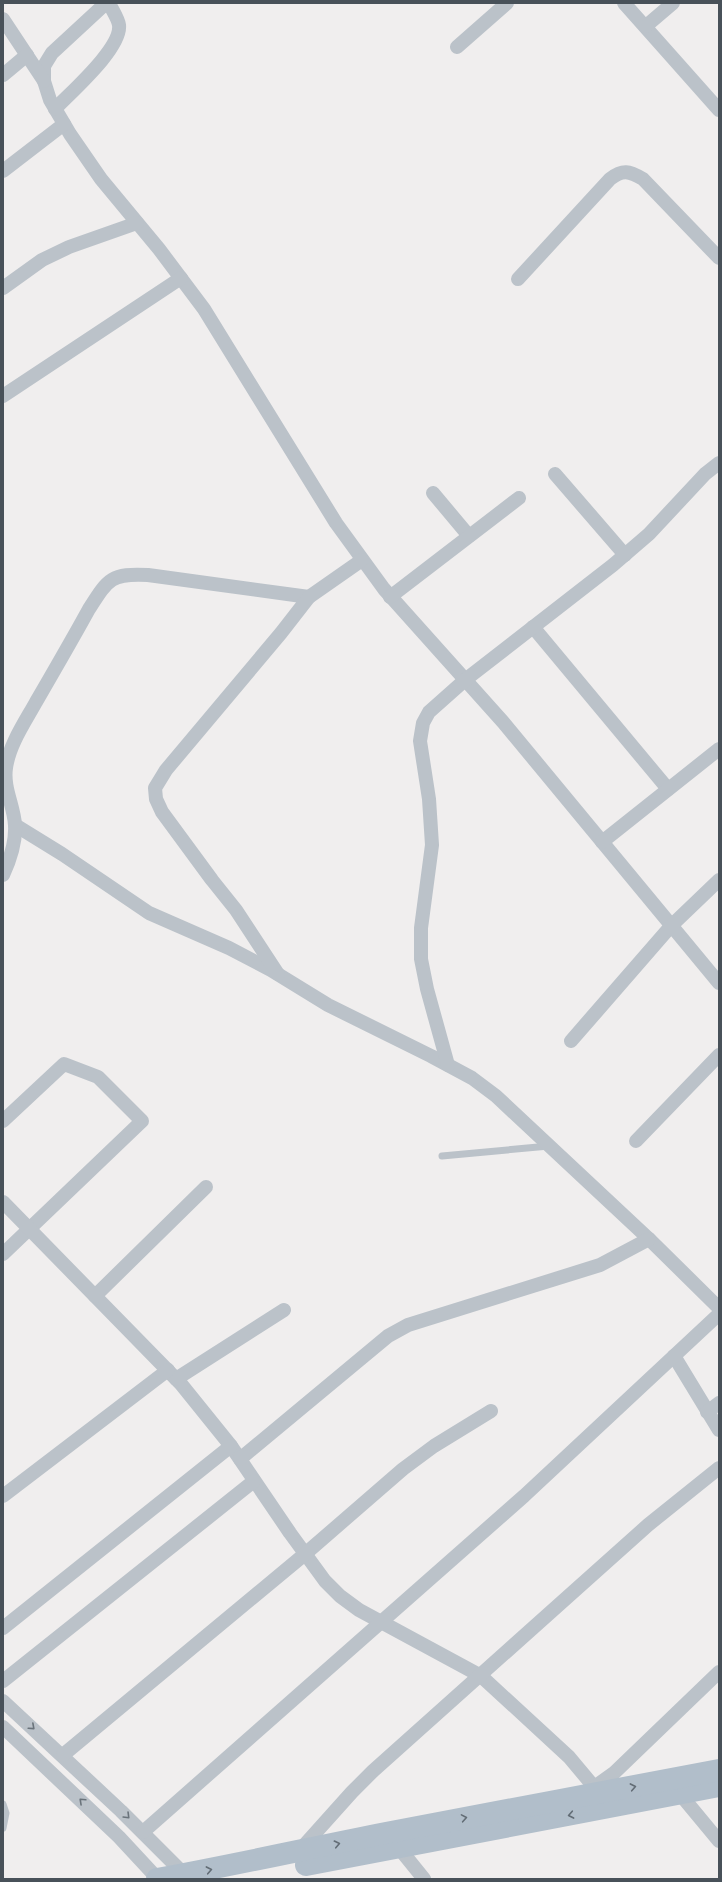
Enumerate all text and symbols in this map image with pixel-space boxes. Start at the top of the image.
one-way arrow [27,1723,35,1730]
one-way arrow [630,1784,637,1792]
one-way arrow [79,1799,86,1806]
one-way arrow [568,1810,574,1818]
one-way arrow [122,1811,130,1819]
one-way arrow [461,1815,467,1823]
one-way arrow [334,1840,340,1848]
one-way arrow [206,1866,213,1874]

